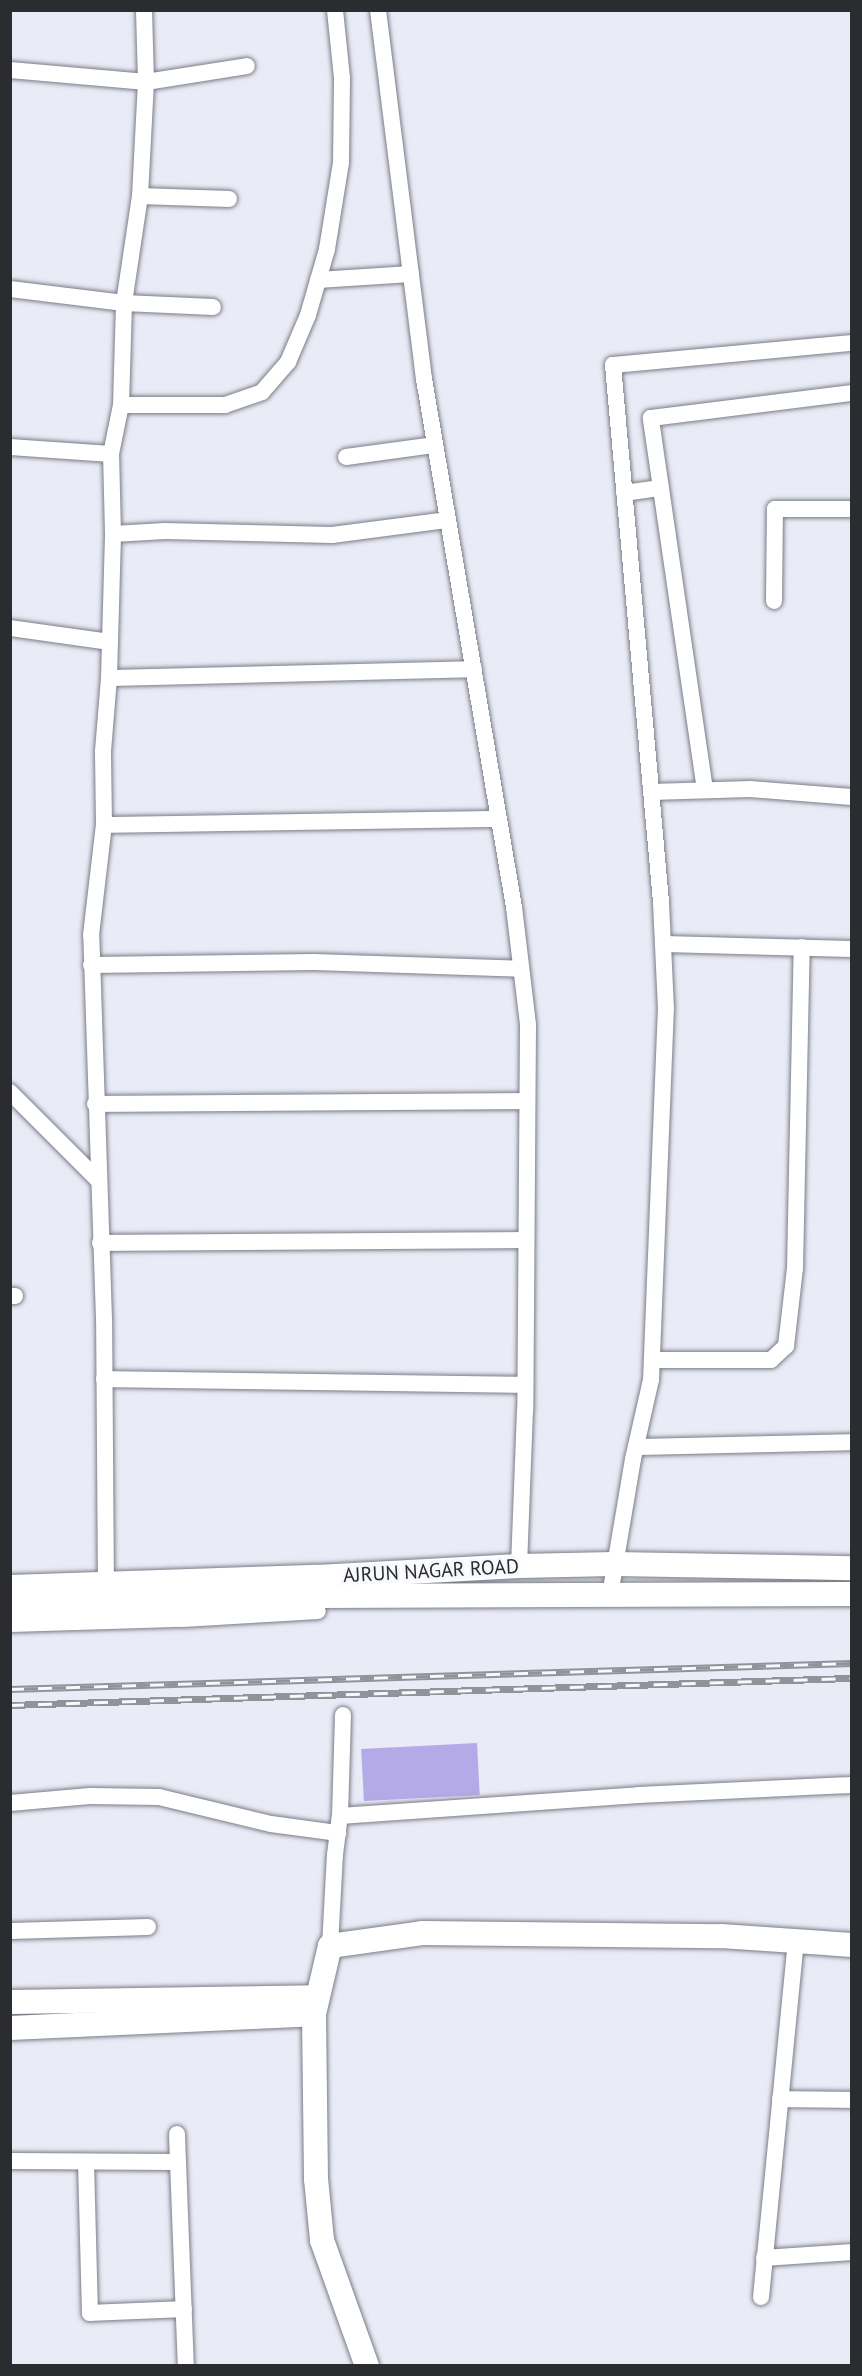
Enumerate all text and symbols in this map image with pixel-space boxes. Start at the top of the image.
street label: AJRUN NAGAR ROAD [342,1554,520,1588]

